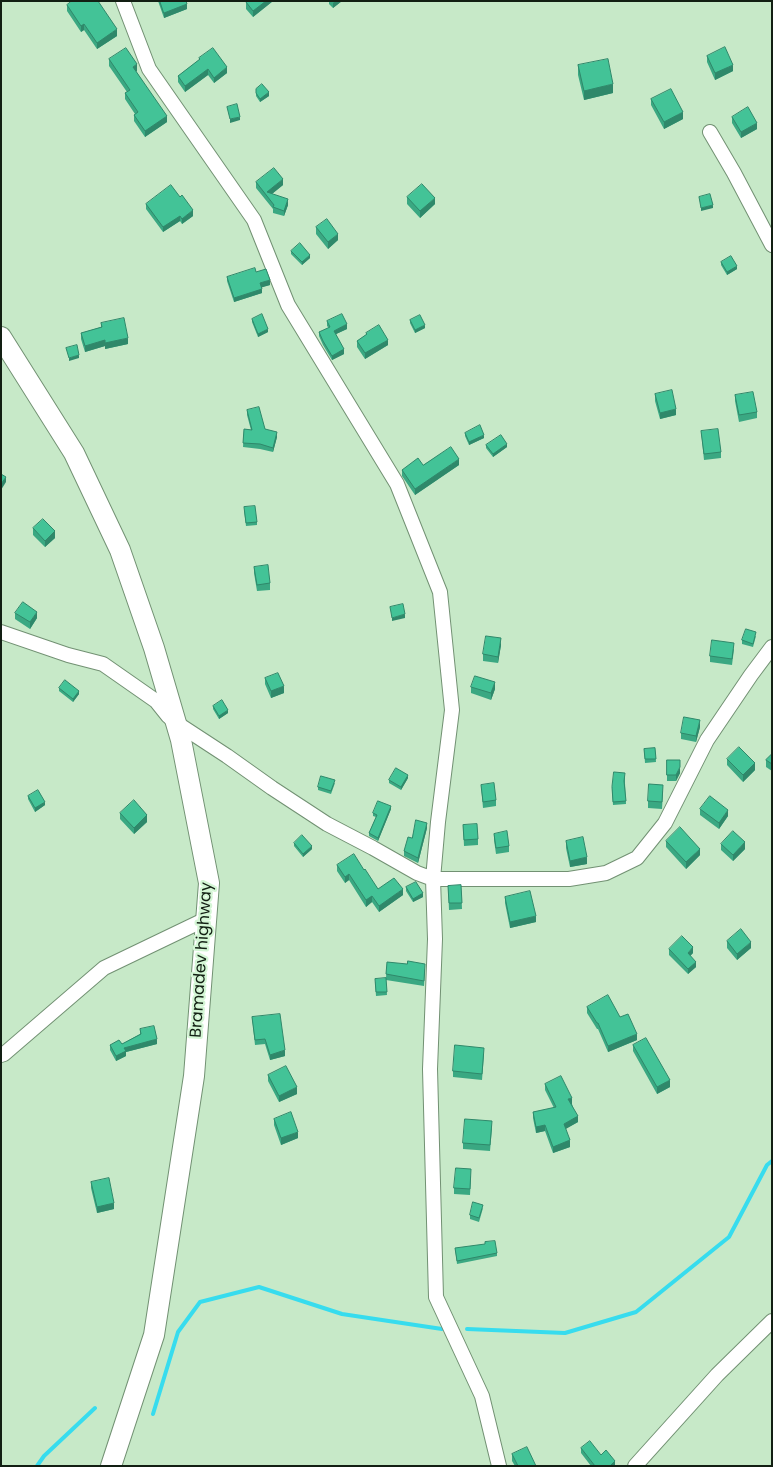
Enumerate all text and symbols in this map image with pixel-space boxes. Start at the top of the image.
street label: Bramadev highway [187,881,217,1039]

